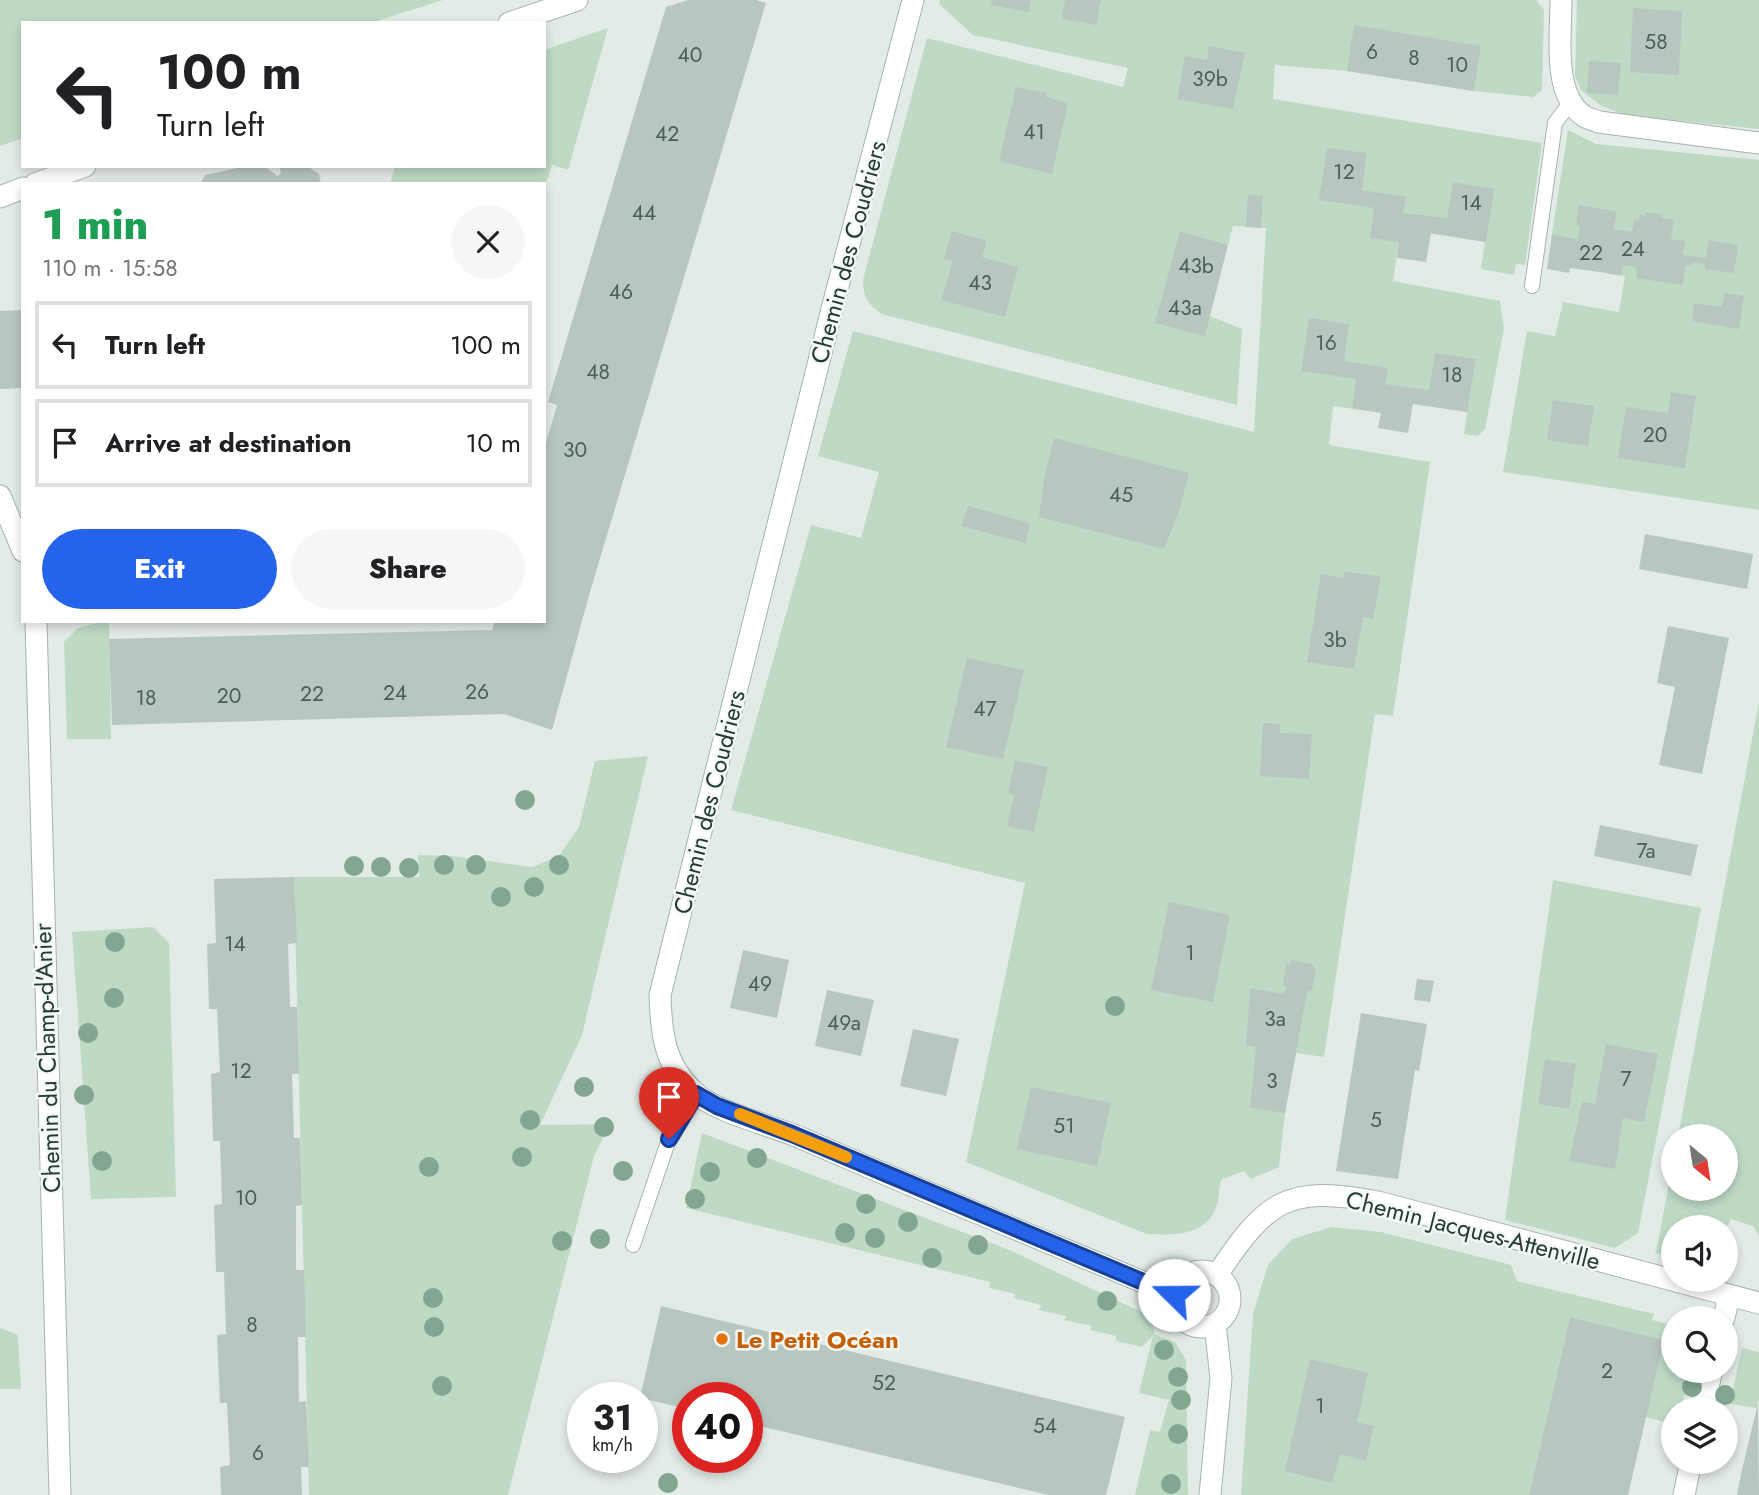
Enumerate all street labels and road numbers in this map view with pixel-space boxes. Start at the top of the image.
street label: Chemin des Coudriers [801,137,895,367]
street label: Chemin des Coudriers [664,686,754,918]
street label: Chemin du Champ-d'Anier [25,922,69,1193]
street label: Chemin Jacques-Attenville [1342,1181,1604,1279]

